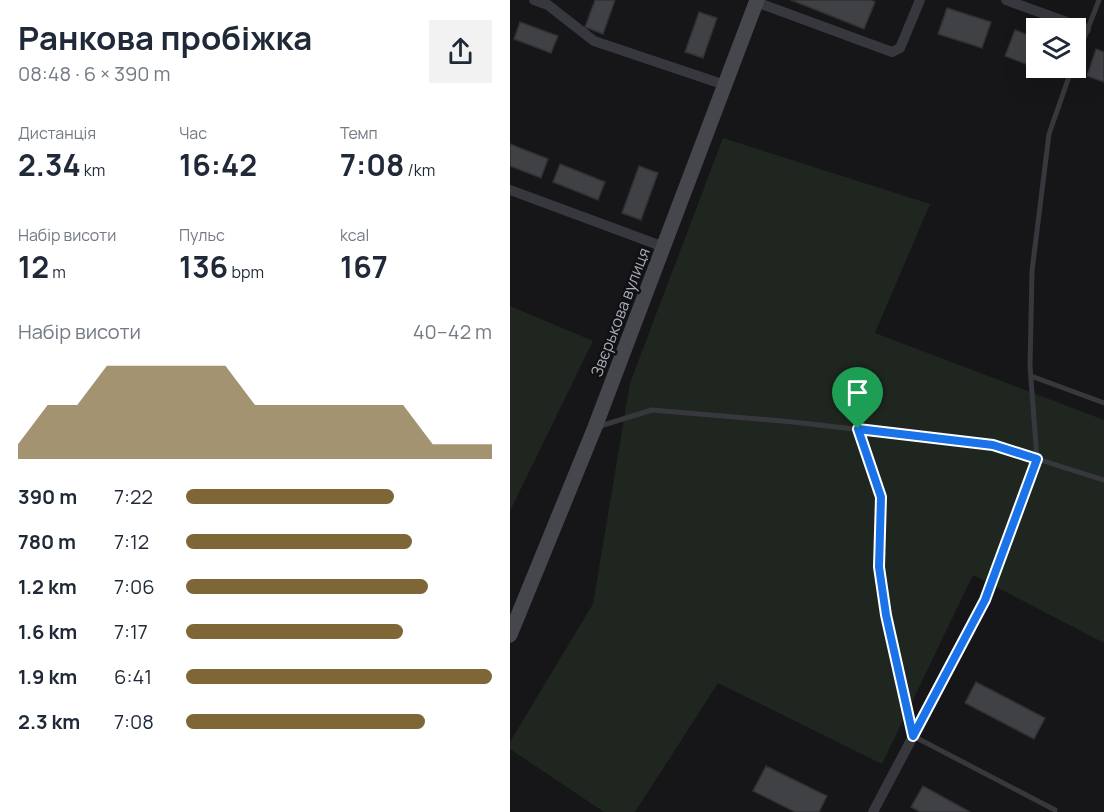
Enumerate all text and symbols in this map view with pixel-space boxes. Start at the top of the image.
text: Ранкова пробіжка [18,15,312,60]
map controls [1026,18,1086,78]
button: layers [1026,18,1086,78]
button: share [429,20,492,83]
text: 08:48 · 6 × 390 m [18,60,171,87]
text: Дистанція [18,122,96,144]
text: Час [179,122,207,144]
text: Темп [340,122,378,144]
text: 2.34 [18,144,81,185]
text: 16:42 [179,144,257,185]
text: 7:08 [340,144,404,185]
text: km [81,159,105,181]
text: /km [404,159,435,181]
text: Набір висоти [18,224,116,246]
text: Пульс [179,224,225,246]
text: kcal [340,224,369,246]
street label: Звєрькова вулиця [585,244,655,380]
text: 12 [18,246,49,287]
text: 136 [179,246,228,287]
text: 167 [340,246,388,287]
text: m [49,261,66,283]
text: bpm [228,261,264,283]
text: Набір висоти [18,318,141,345]
text: 40–42 m [413,318,492,345]
pin [832,367,883,429]
icon: arrive [841,376,874,409]
text: 390 m [18,483,77,510]
text: 7:22 [114,483,153,510]
text: 780 m [18,528,76,555]
text: 7:12 [114,528,149,555]
text: 1.2 km [18,573,77,600]
text: 7:06 [114,573,155,600]
text: 1.6 km [18,618,77,645]
text: 7:17 [114,618,148,645]
text: 1.9 km [18,663,77,690]
text: 6:41 [114,663,152,690]
text: 2.3 km [18,708,80,735]
text: 7:08 [114,708,154,735]

